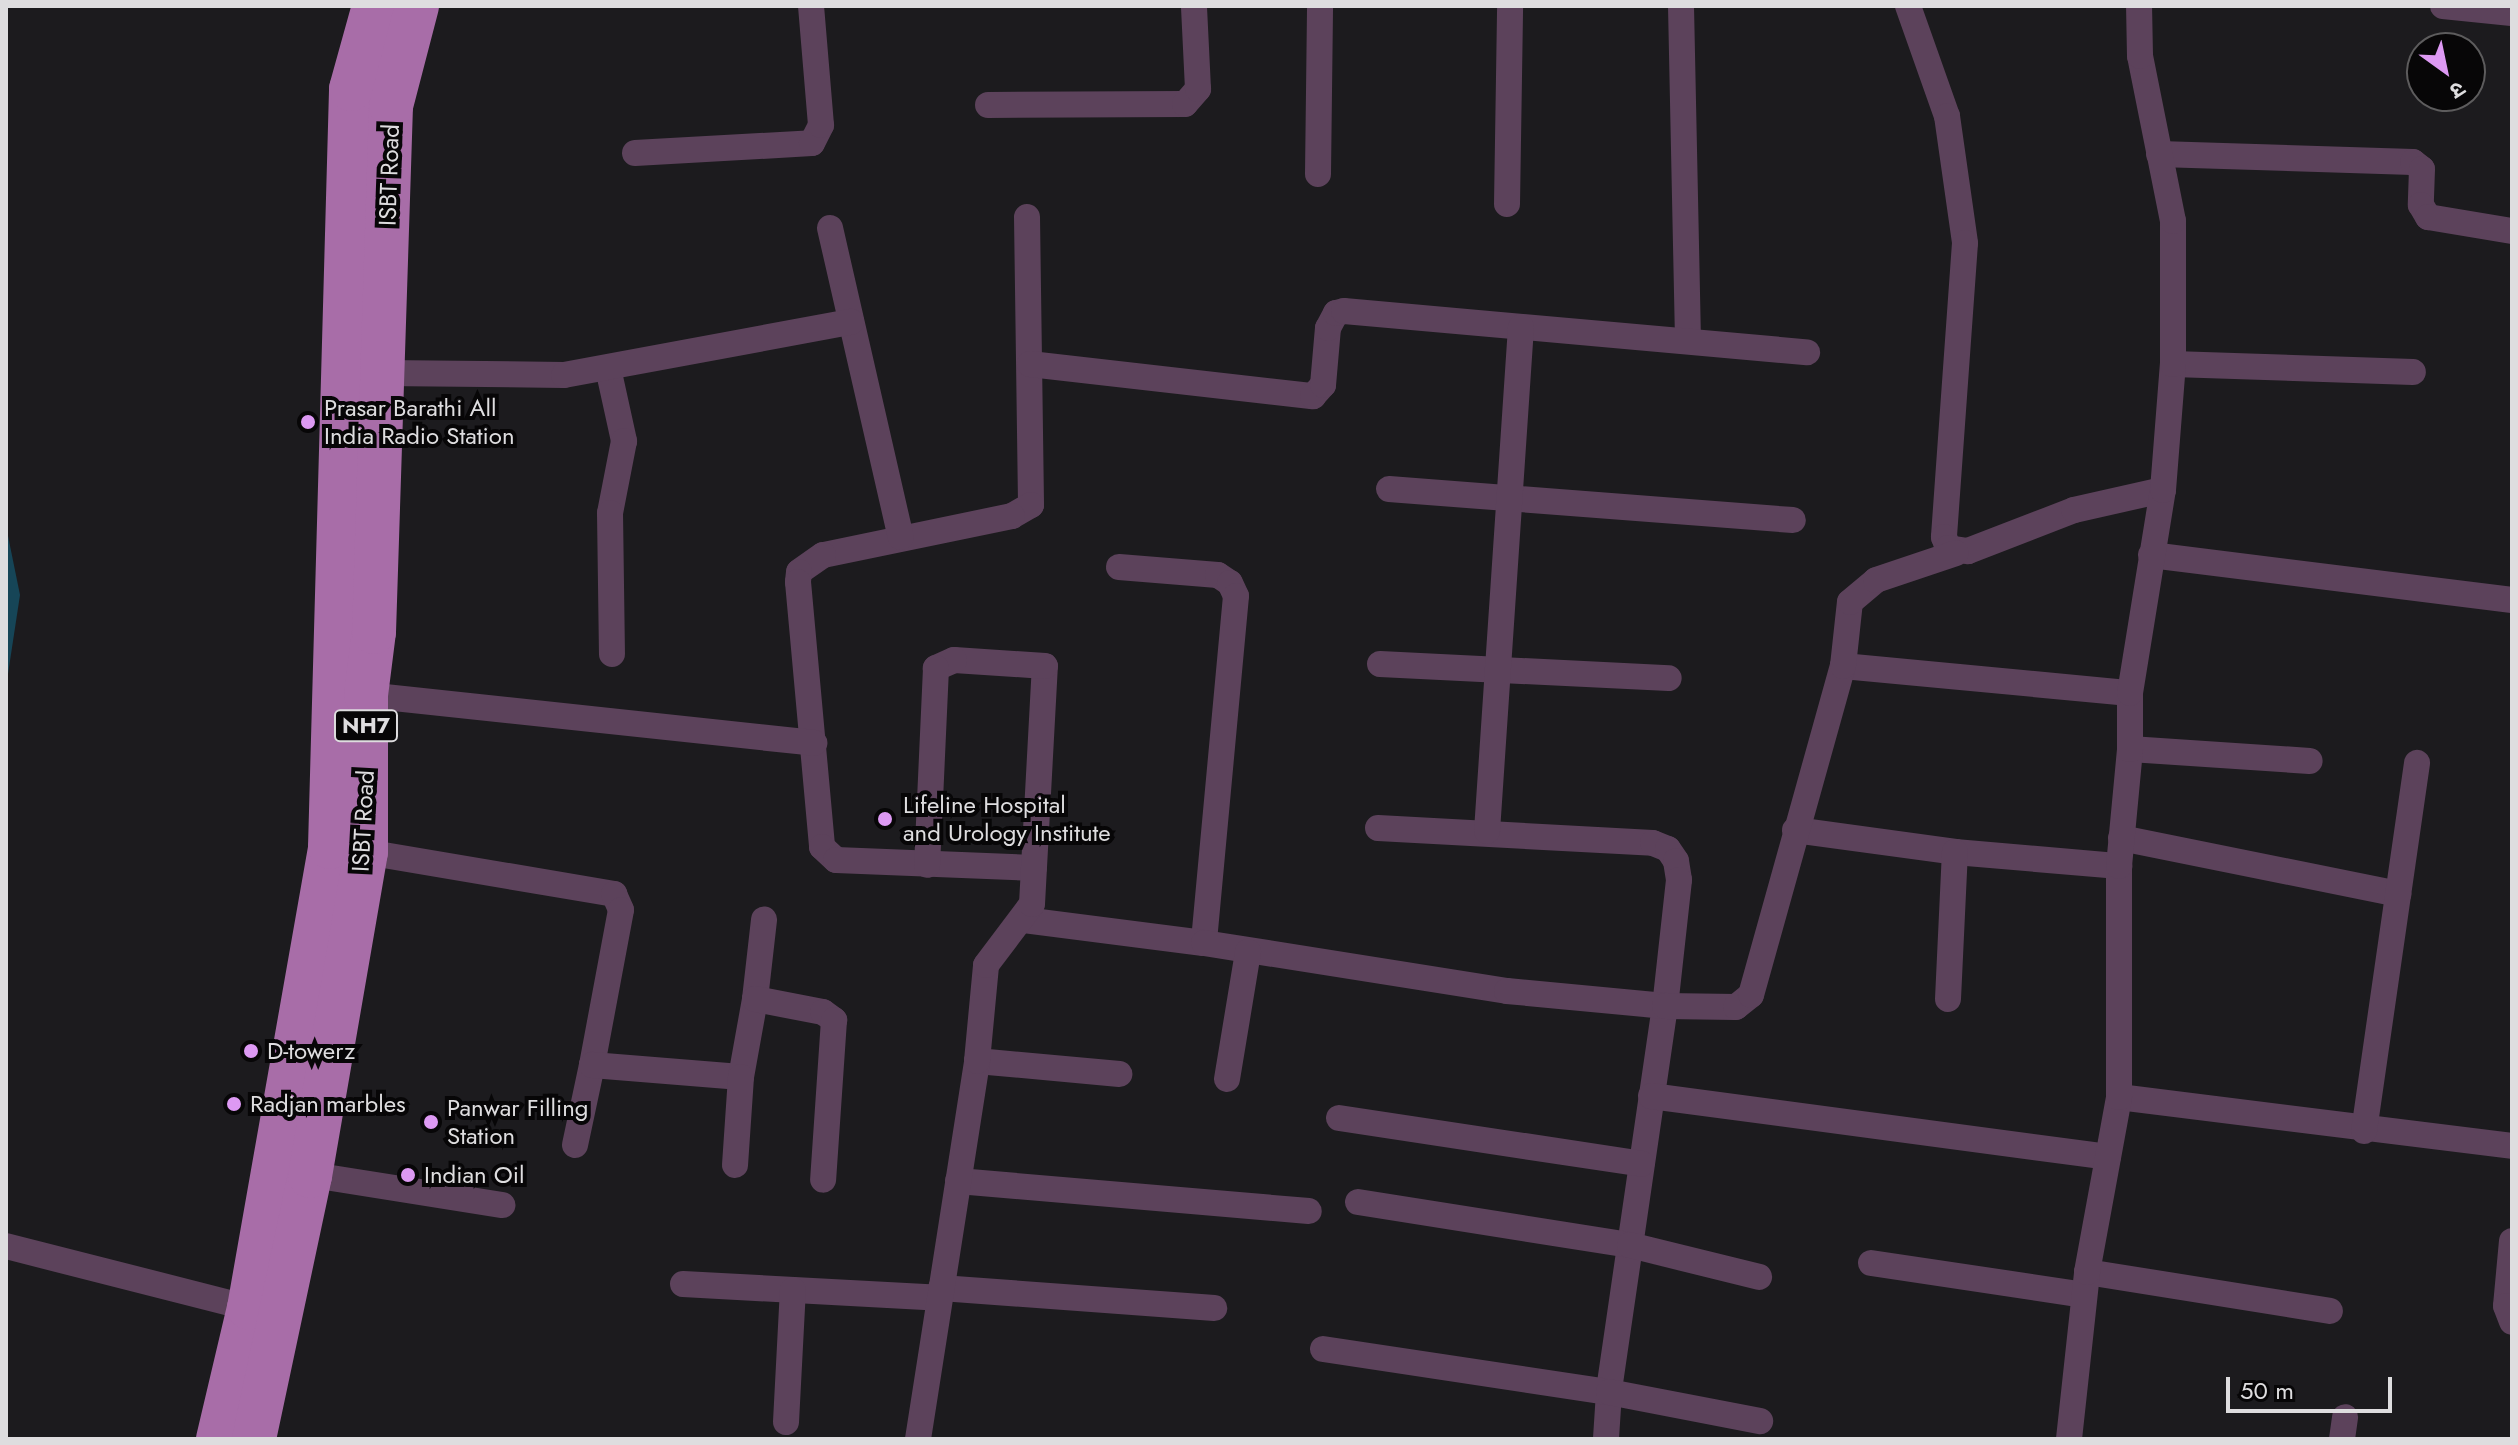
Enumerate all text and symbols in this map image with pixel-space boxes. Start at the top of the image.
north arrow [2406,32,2486,112]
text: उ [2444,74,2472,107]
street label: ISBT Road [373,124,405,226]
place label: Prasar Barathi All India Radio Station [324,394,515,450]
marker: Prasar Barathi All India Radio Station [299,413,317,431]
road number: NH7 [332,708,400,744]
street label: ISBT Road [346,769,380,873]
place label: Lifeline Hospital and Urology Institute [903,791,1111,847]
marker: Lifeline Hospital and Urology Institute [874,808,896,830]
place label: D-towerz [267,1037,355,1065]
marker: D-towerz [242,1042,260,1060]
place label: Radjan marbles [250,1090,406,1118]
place label: Panwar Filling Station [447,1094,589,1150]
marker: Radjan marbles [225,1095,243,1113]
marker: Panwar Filling Station [422,1113,440,1131]
place label: Indian Oil [424,1161,524,1189]
marker: Indian Oil [399,1166,417,1184]
scale bar [2230,1361,2396,1411]
text: 50 m [2240,1373,2294,1408]

